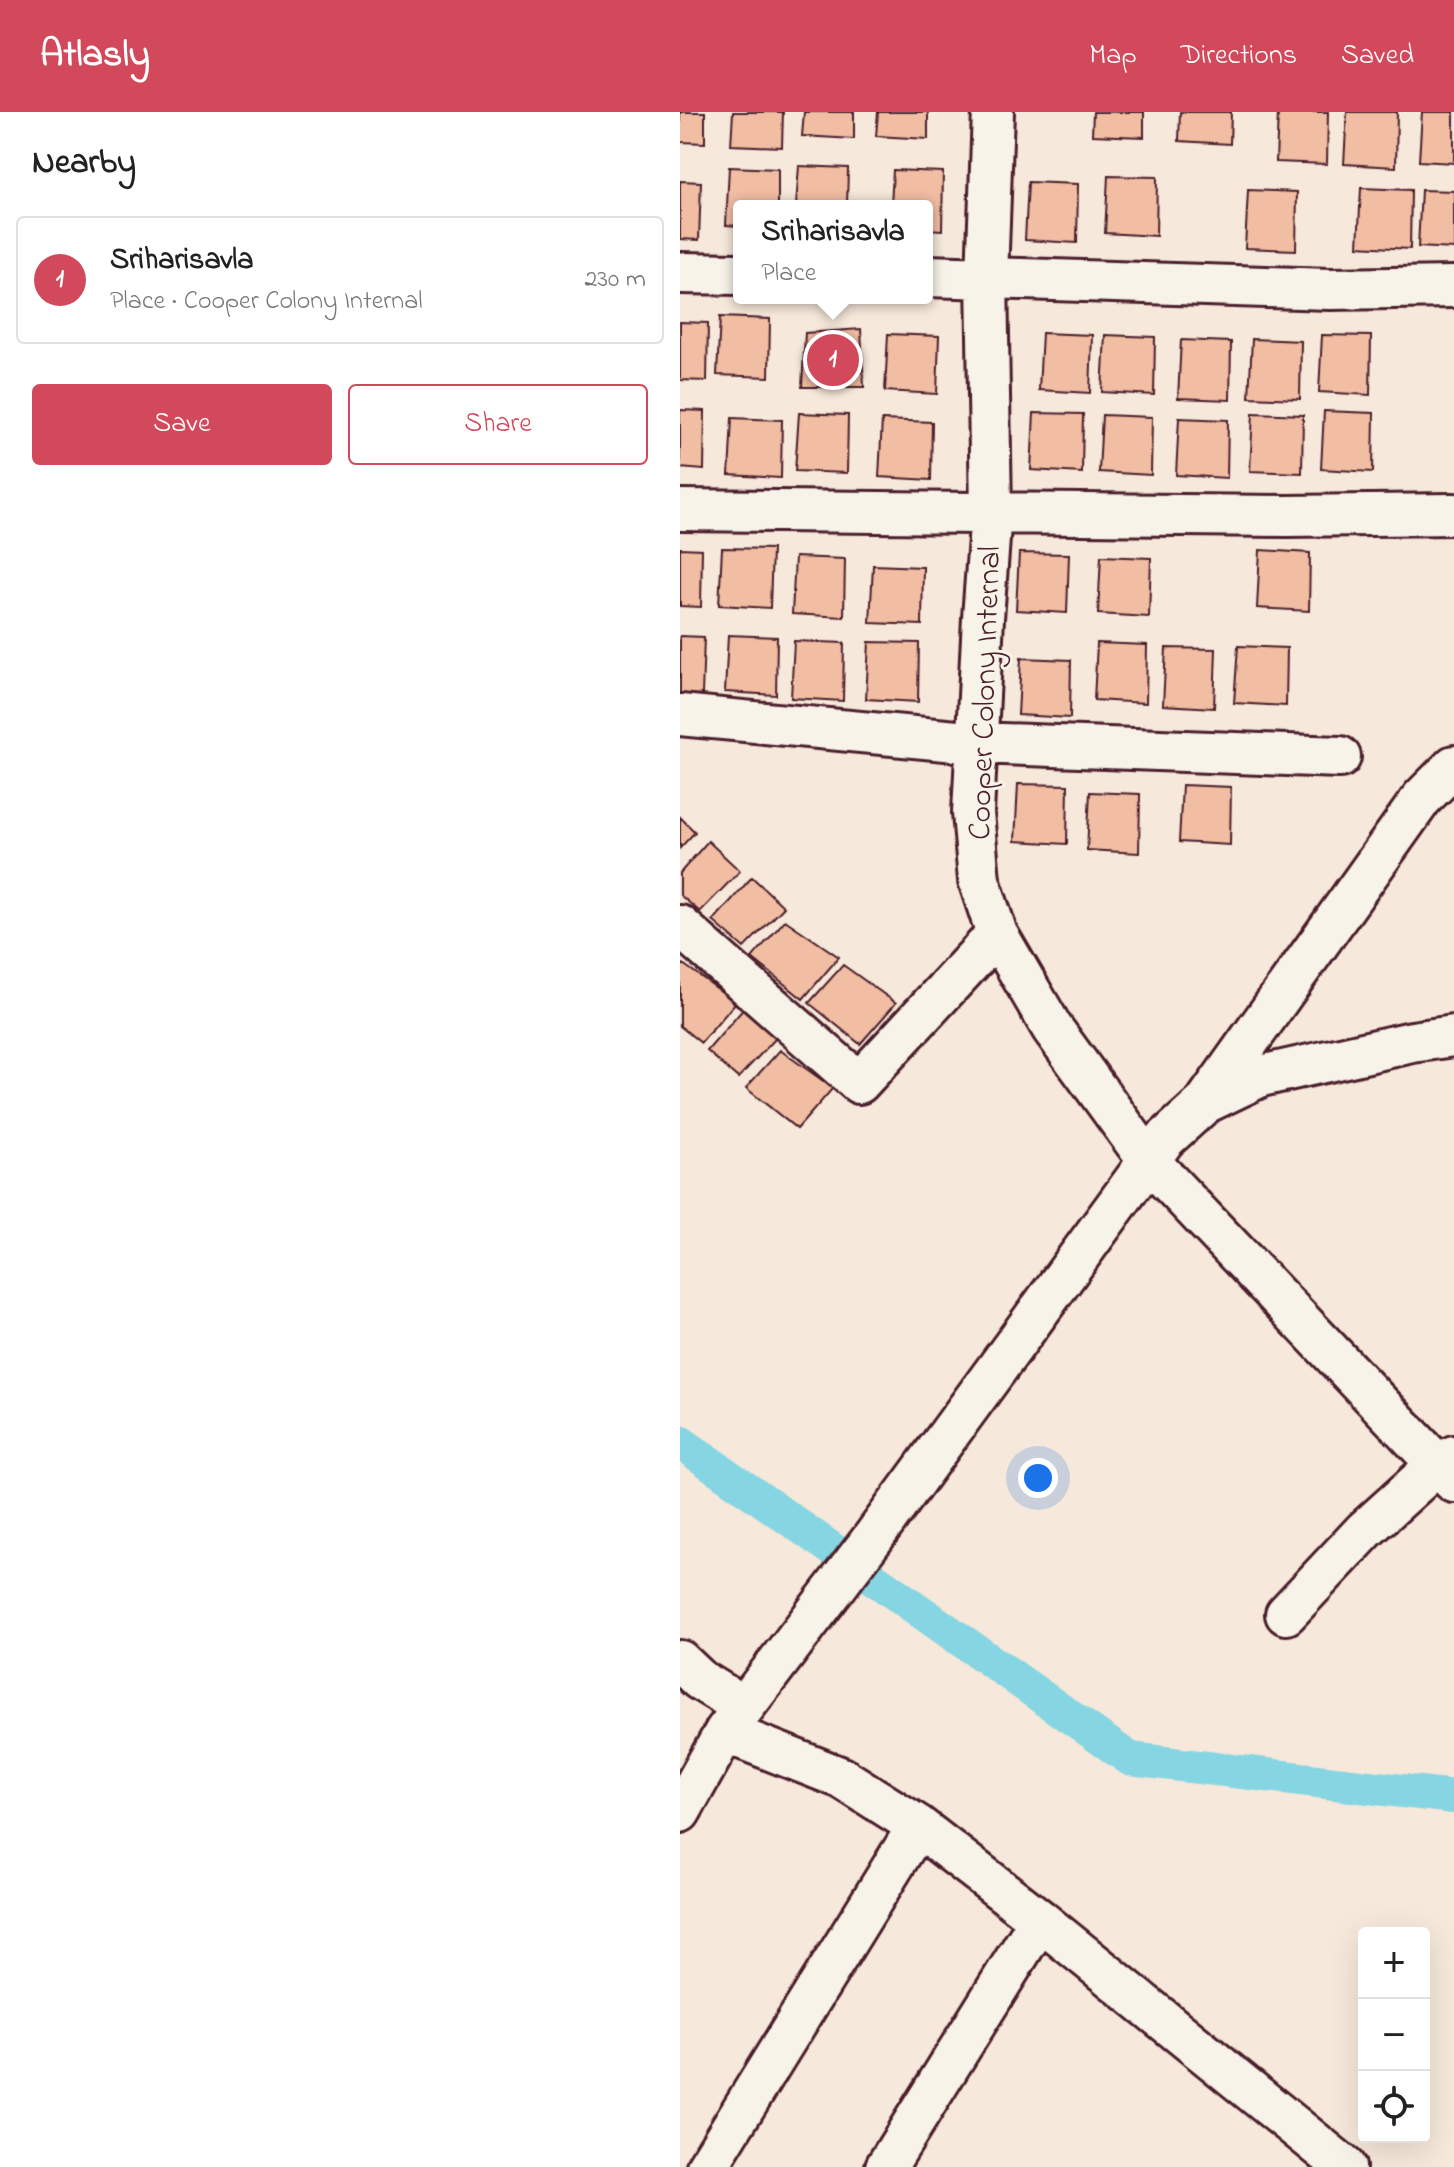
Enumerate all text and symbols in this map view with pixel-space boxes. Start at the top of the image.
text: Atlasly [40,28,150,84]
text: Map [1089,36,1137,77]
text: Directions [1181,36,1297,77]
text: Saved [1341,36,1414,77]
text: Nearby [32,139,136,189]
popup [733,200,933,304]
text: Sriharisavla [761,211,905,255]
text: Sriharisavla [110,239,253,283]
text: Place [761,255,816,293]
text: 1 [56,261,64,299]
text: 230 m [584,261,646,299]
text: Place · Cooper Colony Internal [110,283,423,321]
pin: 1 [807,330,859,390]
button: Save [32,384,332,465]
button: Share [348,384,648,465]
street label: Cooper Colony Internal [958,545,1015,841]
your location [1018,1458,1058,1498]
map controls [1358,1927,1430,2143]
button: + [1358,1927,1430,1999]
button: − [1358,1999,1430,2071]
button: locate [1358,2071,1430,2143]

